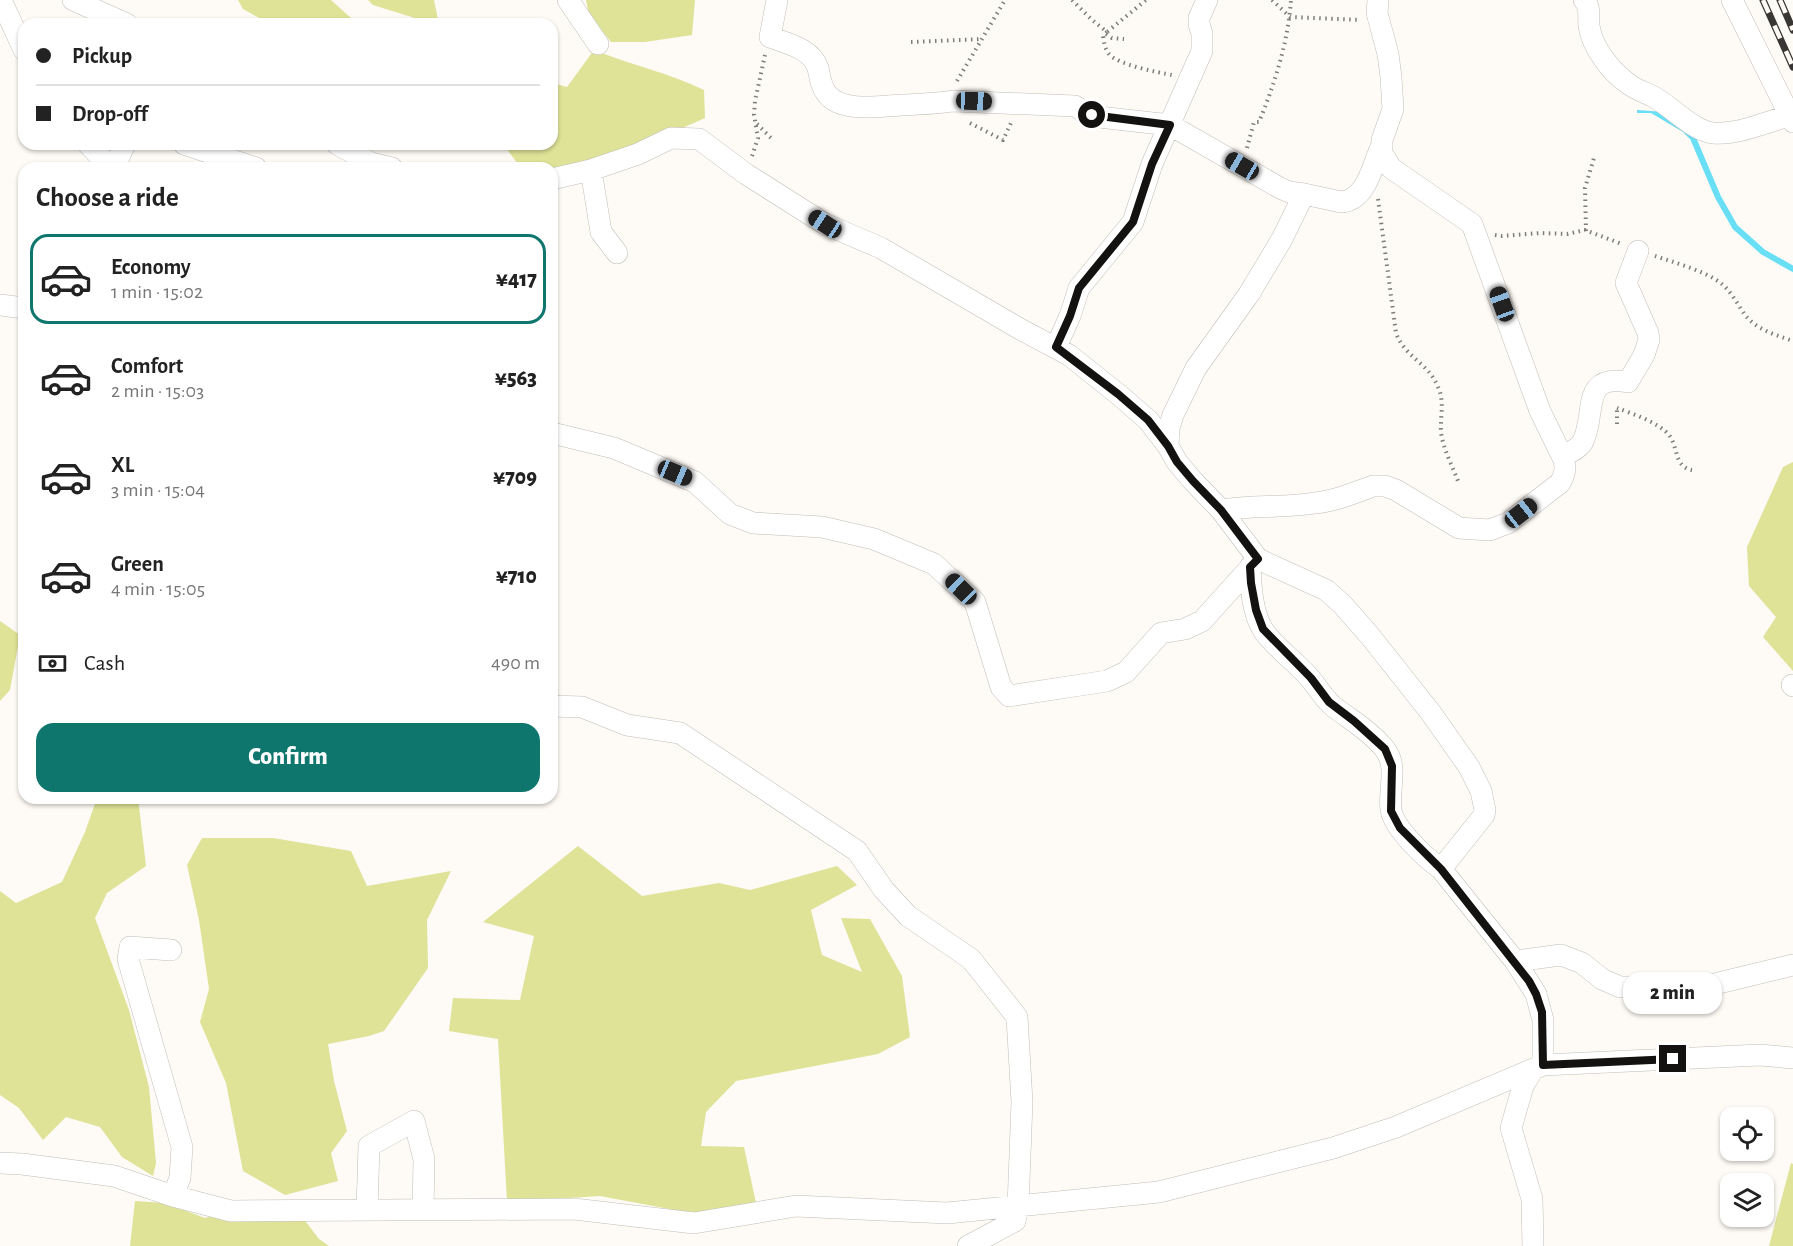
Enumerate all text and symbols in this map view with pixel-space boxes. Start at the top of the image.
text: Pickup [72,45,132,67]
car [956,91,992,111]
route start [1078,101,1105,128]
text: Drop-off [72,103,148,125]
car [1222,149,1262,183]
text: Choose a ride [36,184,179,211]
car [805,207,845,241]
icon: car [39,252,93,306]
text: Economy [111,256,191,278]
text: ¥417 [496,268,537,290]
text: 1 min · 15:02 [111,282,203,302]
car [1487,284,1517,324]
icon: car [39,351,93,405]
text: Comfort [111,355,183,377]
text: ¥563 [495,367,537,389]
text: 2 min · 15:03 [111,381,204,401]
icon: car [39,450,93,504]
text: XL [111,454,134,476]
car [655,458,695,488]
text: ¥709 [493,466,537,488]
text: 3 min · 15:04 [111,480,205,500]
car [1501,495,1541,531]
icon: car [39,549,93,603]
text: Green [111,553,164,575]
text: ¥710 [496,565,537,587]
car [942,570,980,608]
text: 4 min · 15:05 [111,579,205,599]
icon: cash [36,647,69,680]
text: Cash [84,652,125,674]
text: 490 m [491,653,540,673]
button: Confirm [36,723,540,792]
callout: 2 min [1624,972,1722,1014]
text: 2 min [1650,983,1695,1003]
route end [1659,1045,1686,1072]
map controls [1720,1107,1774,1227]
button: locate [1720,1107,1774,1161]
button: layers [1720,1173,1774,1227]

